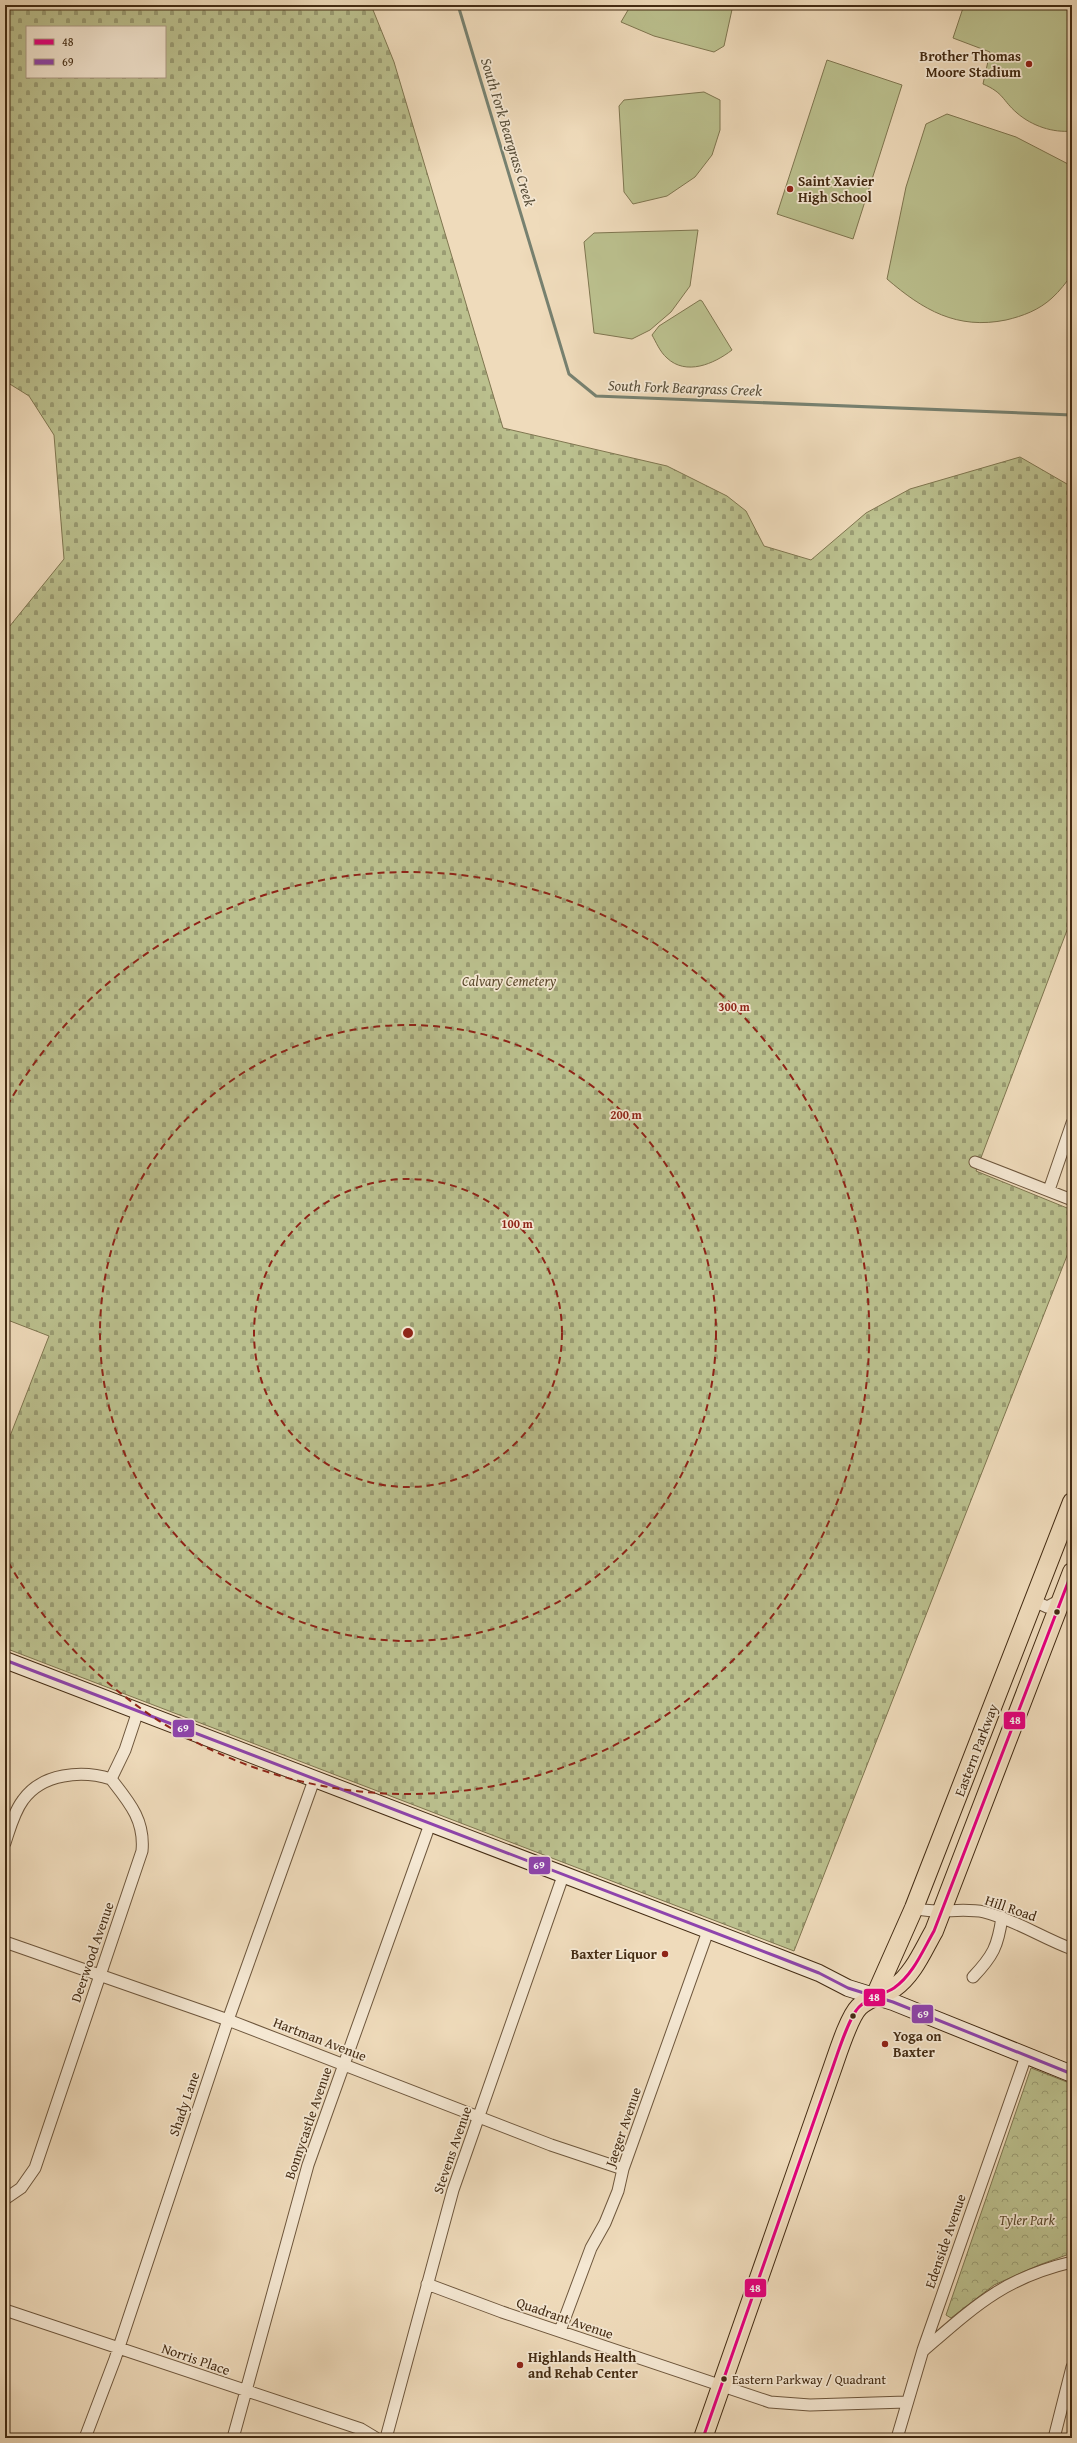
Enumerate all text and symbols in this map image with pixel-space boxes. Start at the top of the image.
legend [26,26,166,78]
text: 48 [62,33,74,50]
place label: Brother Thomas Moore Stadium [920,46,1021,82]
text: 69 [62,53,74,70]
water label: South Fork Beargrass Creek [476,55,541,209]
marker: Brother Thomas Moore Stadium [1024,59,1034,69]
place label: Saint Xavier High School [798,171,875,207]
marker: Saint Xavier High School [785,184,795,194]
water label: South Fork Beargrass Creek [608,374,763,401]
park label: Calvary Cemetery [462,971,557,991]
text: 300 m [718,998,751,1015]
text: 200 m [610,1106,643,1123]
text: 100 m [501,1215,534,1232]
centre of rings [401,1326,415,1340]
unlabelled marker [1052,1607,1062,1617]
street label: Eastern Parkway [949,1701,1003,1799]
line badge: 48 [1003,1711,1026,1730]
text: 48 [1009,1712,1021,1728]
line badge: 69 [172,1719,195,1738]
text: 69 [177,1720,189,1736]
line badge: 69 [528,1856,551,1875]
text: 69 [533,1857,545,1873]
street label: Hill Road [982,1890,1040,1926]
street label: Deerwood Avenue [65,1899,119,2005]
place label: Baxter Liquor [571,1944,658,1964]
marker: Baxter Liquor [660,1949,670,1959]
line badge: 48 [863,1988,886,2007]
text: 48 [868,1989,880,2005]
line badge: 69 [911,2004,934,2024]
text: 69 [917,2006,929,2022]
unlabelled marker [848,2011,858,2021]
street label: Hartman Avenue [270,2012,370,2066]
place label: Yoga on Baxter [893,2026,942,2062]
marker: Yoga on Baxter [880,2039,890,2049]
street label: Bonnycastle Avenue [279,2064,337,2182]
street label: Shady Lane [164,2069,204,2139]
street label: Jaeger Avenue [599,2084,646,2171]
street label: Stevens Avenue [428,2103,476,2196]
street label: Edenside Avenue [919,2191,971,2291]
park label: Tyler Park [999,2210,1056,2230]
line badge: 48 [744,2278,767,2298]
text: 48 [749,2280,761,2296]
street label: Quadrant Avenue [514,2292,617,2344]
street label: Norris Place [159,2338,233,2380]
place label: Highlands Health and Rehab Center [528,2347,639,2383]
marker: Highlands Health and Rehab Center [515,2360,525,2370]
place label: Eastern Parkway / Quadrant [732,2370,886,2389]
marker: Eastern Parkway / Quadrant [719,2374,729,2384]

